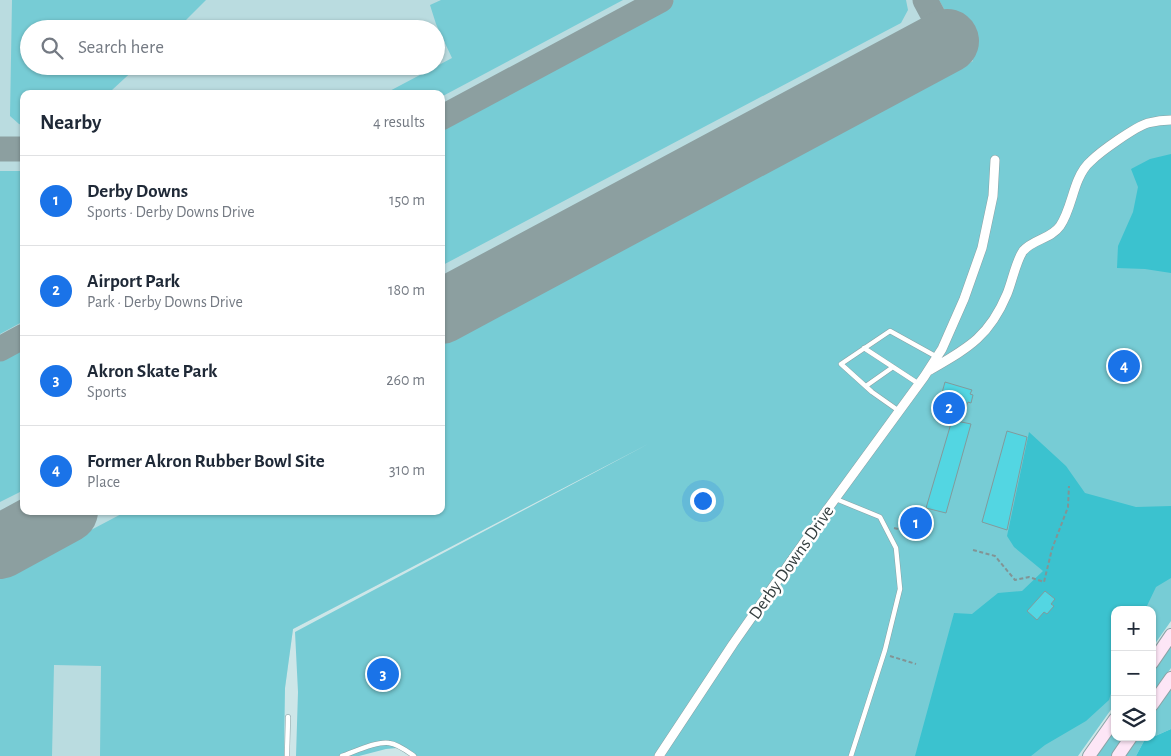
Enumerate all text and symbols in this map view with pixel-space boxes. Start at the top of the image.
search box [20,20,445,75]
icon: search [38,34,66,62]
text: Search here [78,38,164,57]
text: Nearby [40,112,101,133]
text: 4 results [373,114,425,130]
text: Derby Downs [87,182,188,201]
text: 1 [53,192,59,208]
text: 150 m [389,192,425,208]
text: Sports · Derby Downs Drive [87,204,255,220]
text: Airport Park [87,272,180,291]
text: 2 [52,282,60,298]
text: 180 m [388,282,425,298]
text: Park · Derby Downs Drive [87,294,243,310]
pin: 4 [1108,347,1140,385]
text: Akron Skate Park [87,362,217,381]
text: 3 [53,372,59,388]
text: 260 m [386,372,425,388]
text: Sports [87,384,127,400]
pin: 2 [933,389,965,427]
text: Former Akron Rubber Bowl Site [87,452,325,471]
text: 4 [52,462,60,478]
text: 310 m [389,462,425,478]
text: Place [87,474,120,490]
your location [690,488,716,514]
street label: Derby Downs Drive [746,502,838,623]
pin: 1 [900,504,932,542]
map controls [1111,606,1156,741]
button: + [1111,606,1156,651]
button: − [1111,651,1156,696]
pin: 3 [367,655,399,693]
button: layers [1111,696,1156,741]

